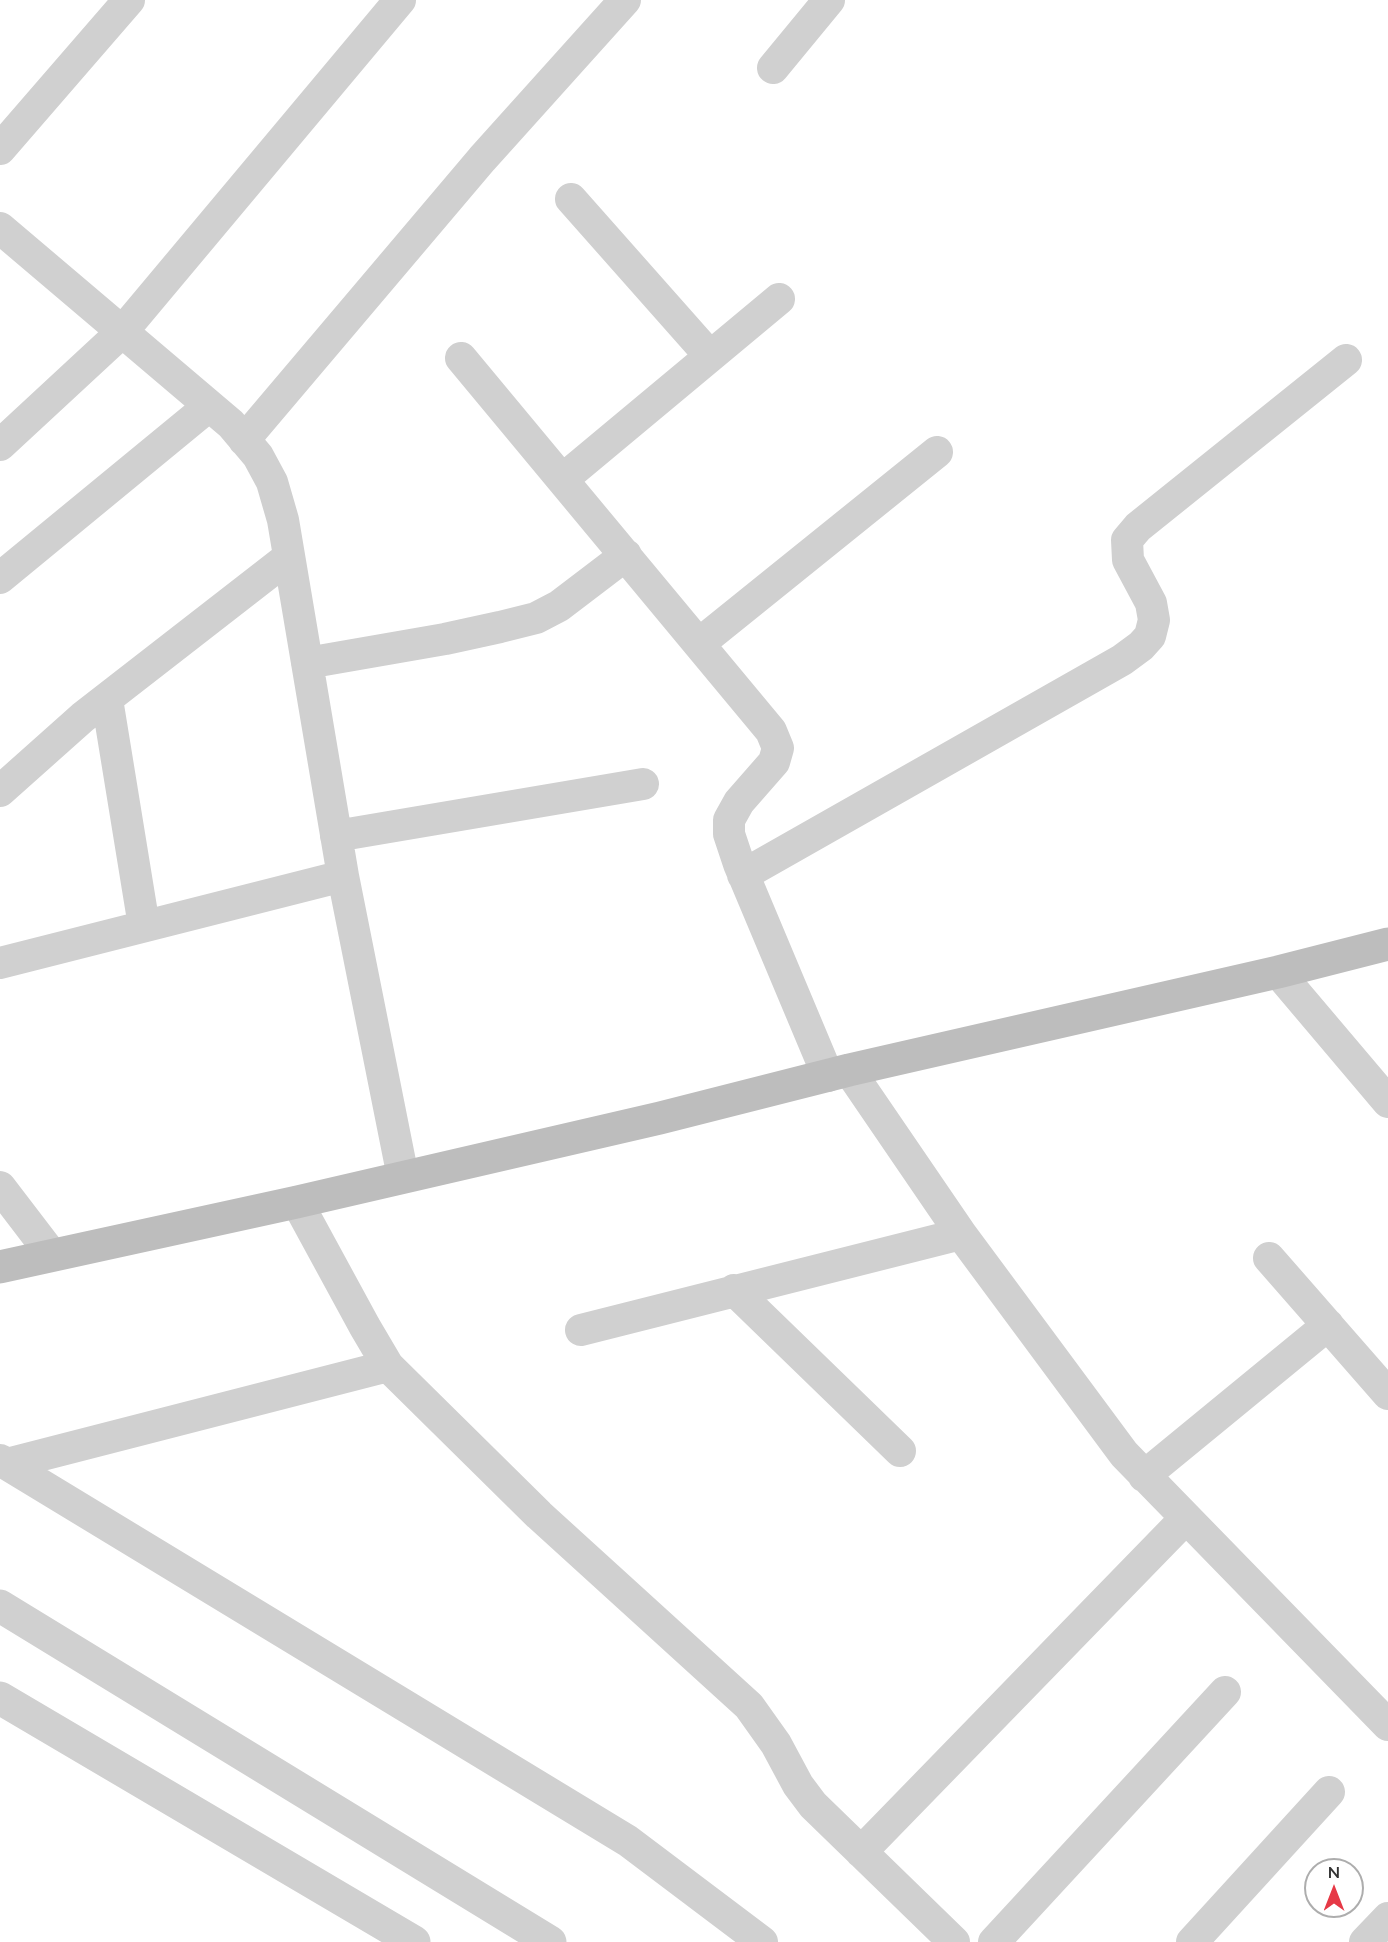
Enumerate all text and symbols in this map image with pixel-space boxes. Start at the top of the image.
north arrow [1304,1858,1364,1918]
text: N [1328,1862,1340,1881]

